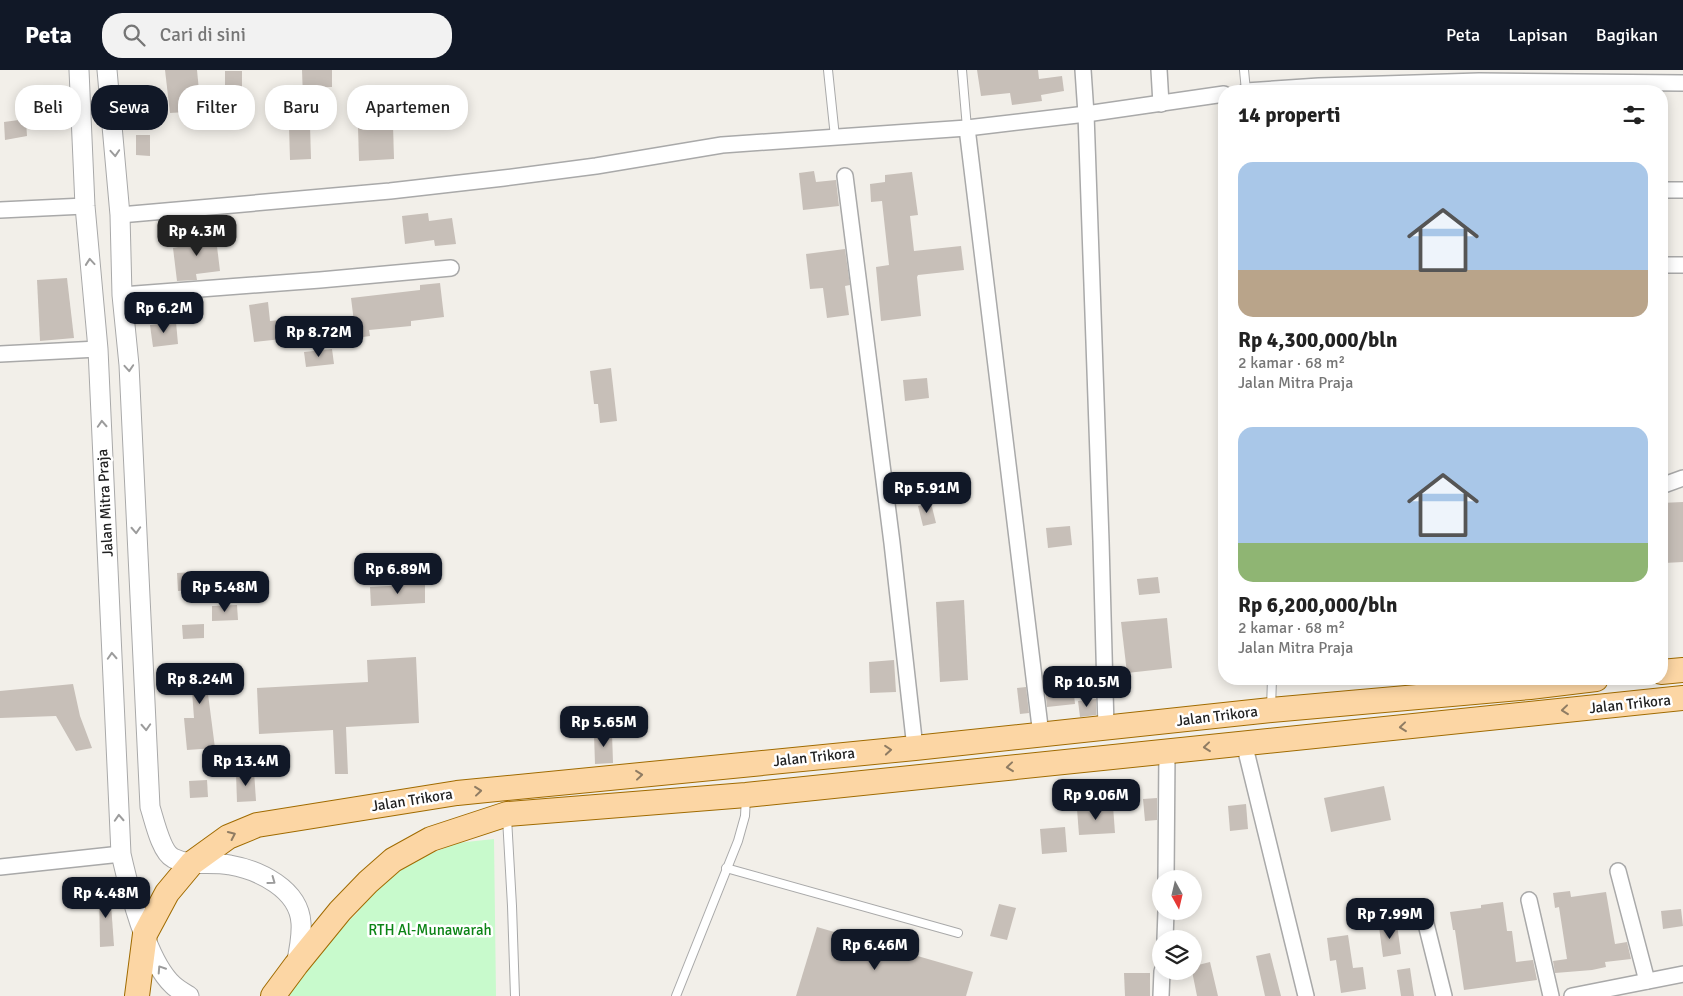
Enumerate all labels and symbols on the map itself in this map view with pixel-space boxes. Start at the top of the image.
one-way arrow [109,150,120,158]
pin: Rp 4.3M [151,214,243,257]
one-way arrow [85,258,96,266]
pin: Rp 6.2M [118,292,210,334]
pin: Rp 8.72M [267,316,371,358]
one-way arrow [123,364,134,372]
one-way arrow [96,420,107,428]
street label: Jalan Mitra Praja [93,448,117,558]
pin: Rp 5.91M [875,472,979,514]
one-way arrow [131,526,141,534]
pin: Rp 6.89M [346,552,450,595]
pin: Rp 5.48M [173,570,277,613]
one-way arrow [107,652,117,660]
pin: Rp 8.24M [148,662,252,705]
pin: Rp 10.5M [1035,666,1139,708]
street label: Jalan Trikora [1588,691,1672,717]
street label: Jalan Trikora [1175,702,1259,730]
one-way arrow [1561,704,1569,715]
pin: Rp 5.65M [552,706,656,748]
one-way arrow [1399,721,1407,732]
one-way arrow [140,724,151,732]
one-way arrow [1202,741,1210,752]
pin: Rp 13.4M [194,744,298,787]
street label: Jalan Trikora [772,744,856,770]
one-way arrow [884,745,892,756]
one-way arrow [1006,761,1014,772]
one-way arrow [636,770,644,781]
pin: Rp 9.06M [1044,778,1148,821]
street label: Jalan Trikora [370,785,454,815]
one-way arrow [474,786,482,797]
one-way arrow [114,814,125,822]
one-way arrow [227,831,236,842]
north arrow [1152,870,1202,920]
one-way arrow [266,875,276,884]
pin: Rp 4.48M [54,876,158,919]
pin: Rp 7.99M [1338,898,1442,940]
park label: RTH Al-Munawarah [368,921,492,939]
pin: Rp 6.46M [823,928,927,971]
one-way arrow [158,965,167,975]

